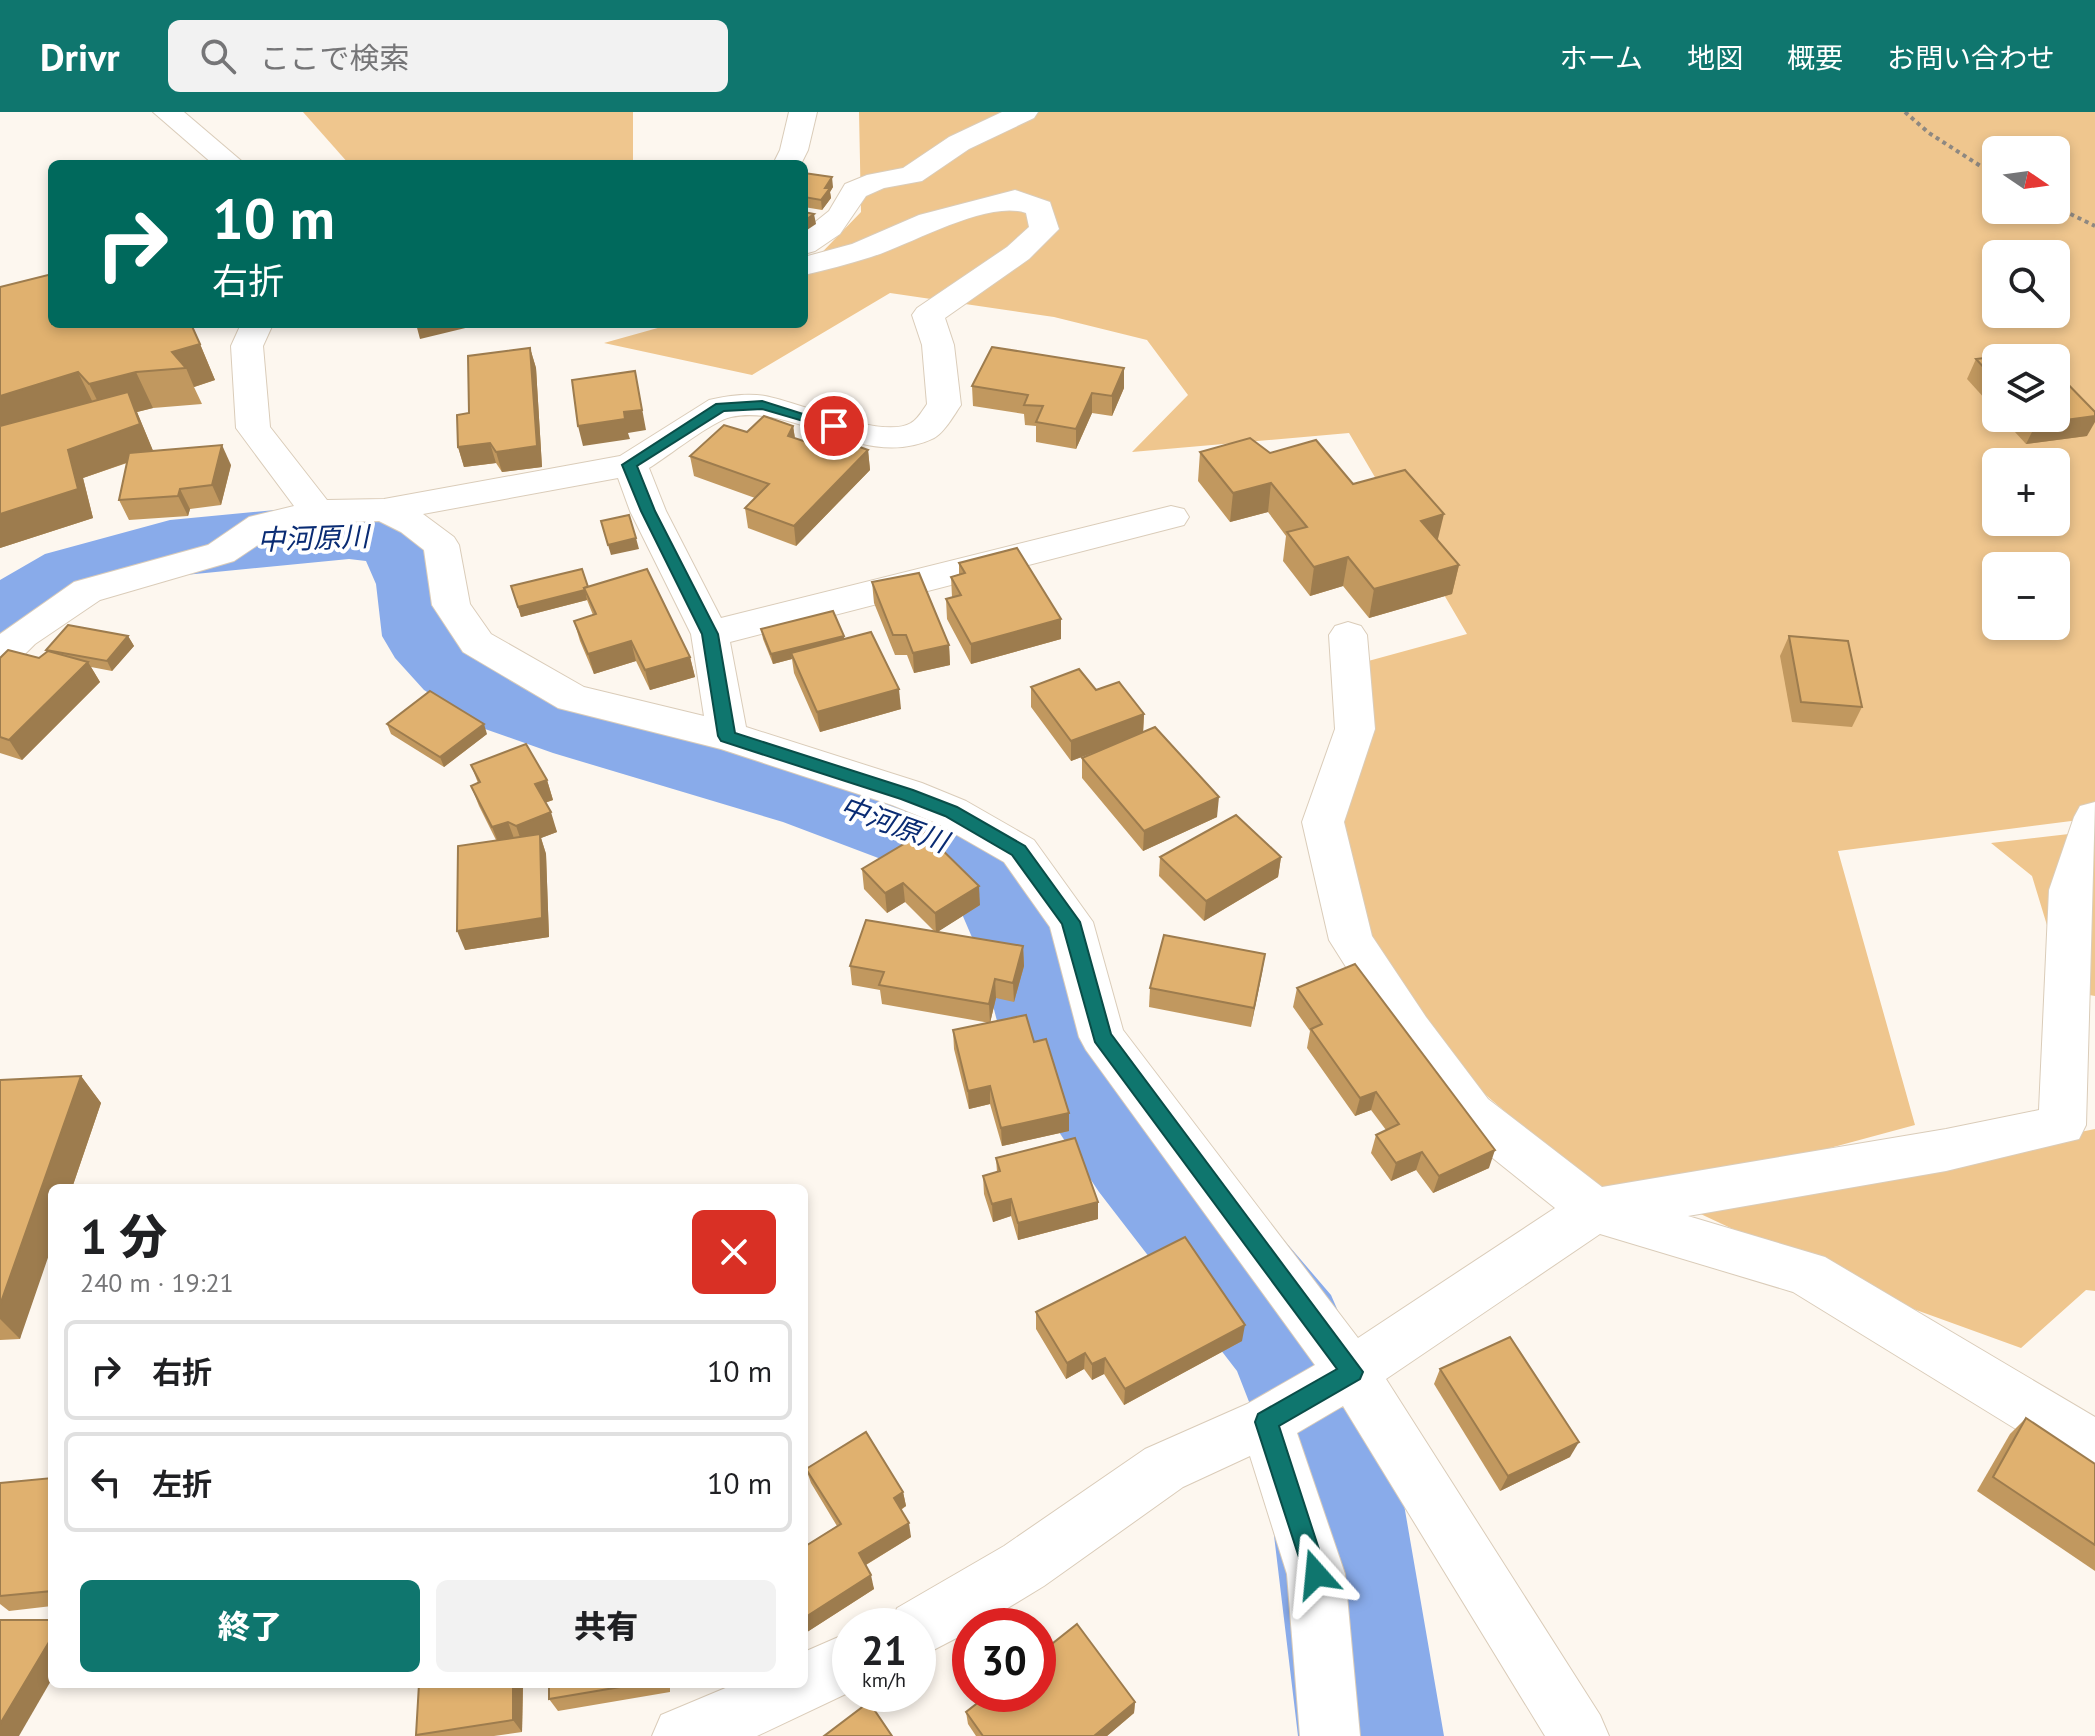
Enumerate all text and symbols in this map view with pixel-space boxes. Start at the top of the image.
search box [168,20,728,92]
text: Drivr [40,32,120,81]
icon: search [196,34,240,78]
text: ここで検索 [260,38,410,77]
text: ホーム [1560,39,1643,76]
text: 地図 [1687,39,1743,76]
text: 概要 [1787,39,1843,76]
text: お問い合わせ [1887,39,2055,76]
north arrow [1982,136,2070,224]
map controls [1982,136,2070,640]
text: 10 m [212,182,335,254]
icon: right [80,192,184,296]
button: search [1982,240,2070,328]
text: 右折 [212,257,284,304]
button: layers [1982,344,2070,432]
pin [800,392,868,460]
icon: arrive [812,404,856,448]
button: + [1982,448,2070,536]
water label: 中河原川 [256,517,373,558]
button: − [1982,552,2070,640]
water label: 中河原川 [835,787,956,861]
text: 1 分 [80,1205,167,1267]
button: close [692,1210,776,1294]
text: 240 m · 19:21 [80,1266,234,1299]
icon: right [84,1348,128,1392]
text: 10 m [707,1351,772,1390]
text: 右折 [152,1352,212,1391]
icon: left [84,1460,128,1504]
text: 10 m [707,1463,772,1502]
text: 左折 [152,1464,212,1503]
position arrow [1274,1532,1358,1616]
button: 終了 [80,1580,420,1672]
button: 共有 [436,1580,776,1672]
speed limit sign: 30 [952,1608,1056,1712]
text: 21 [861,1624,907,1676]
text: km/h [862,1667,906,1693]

